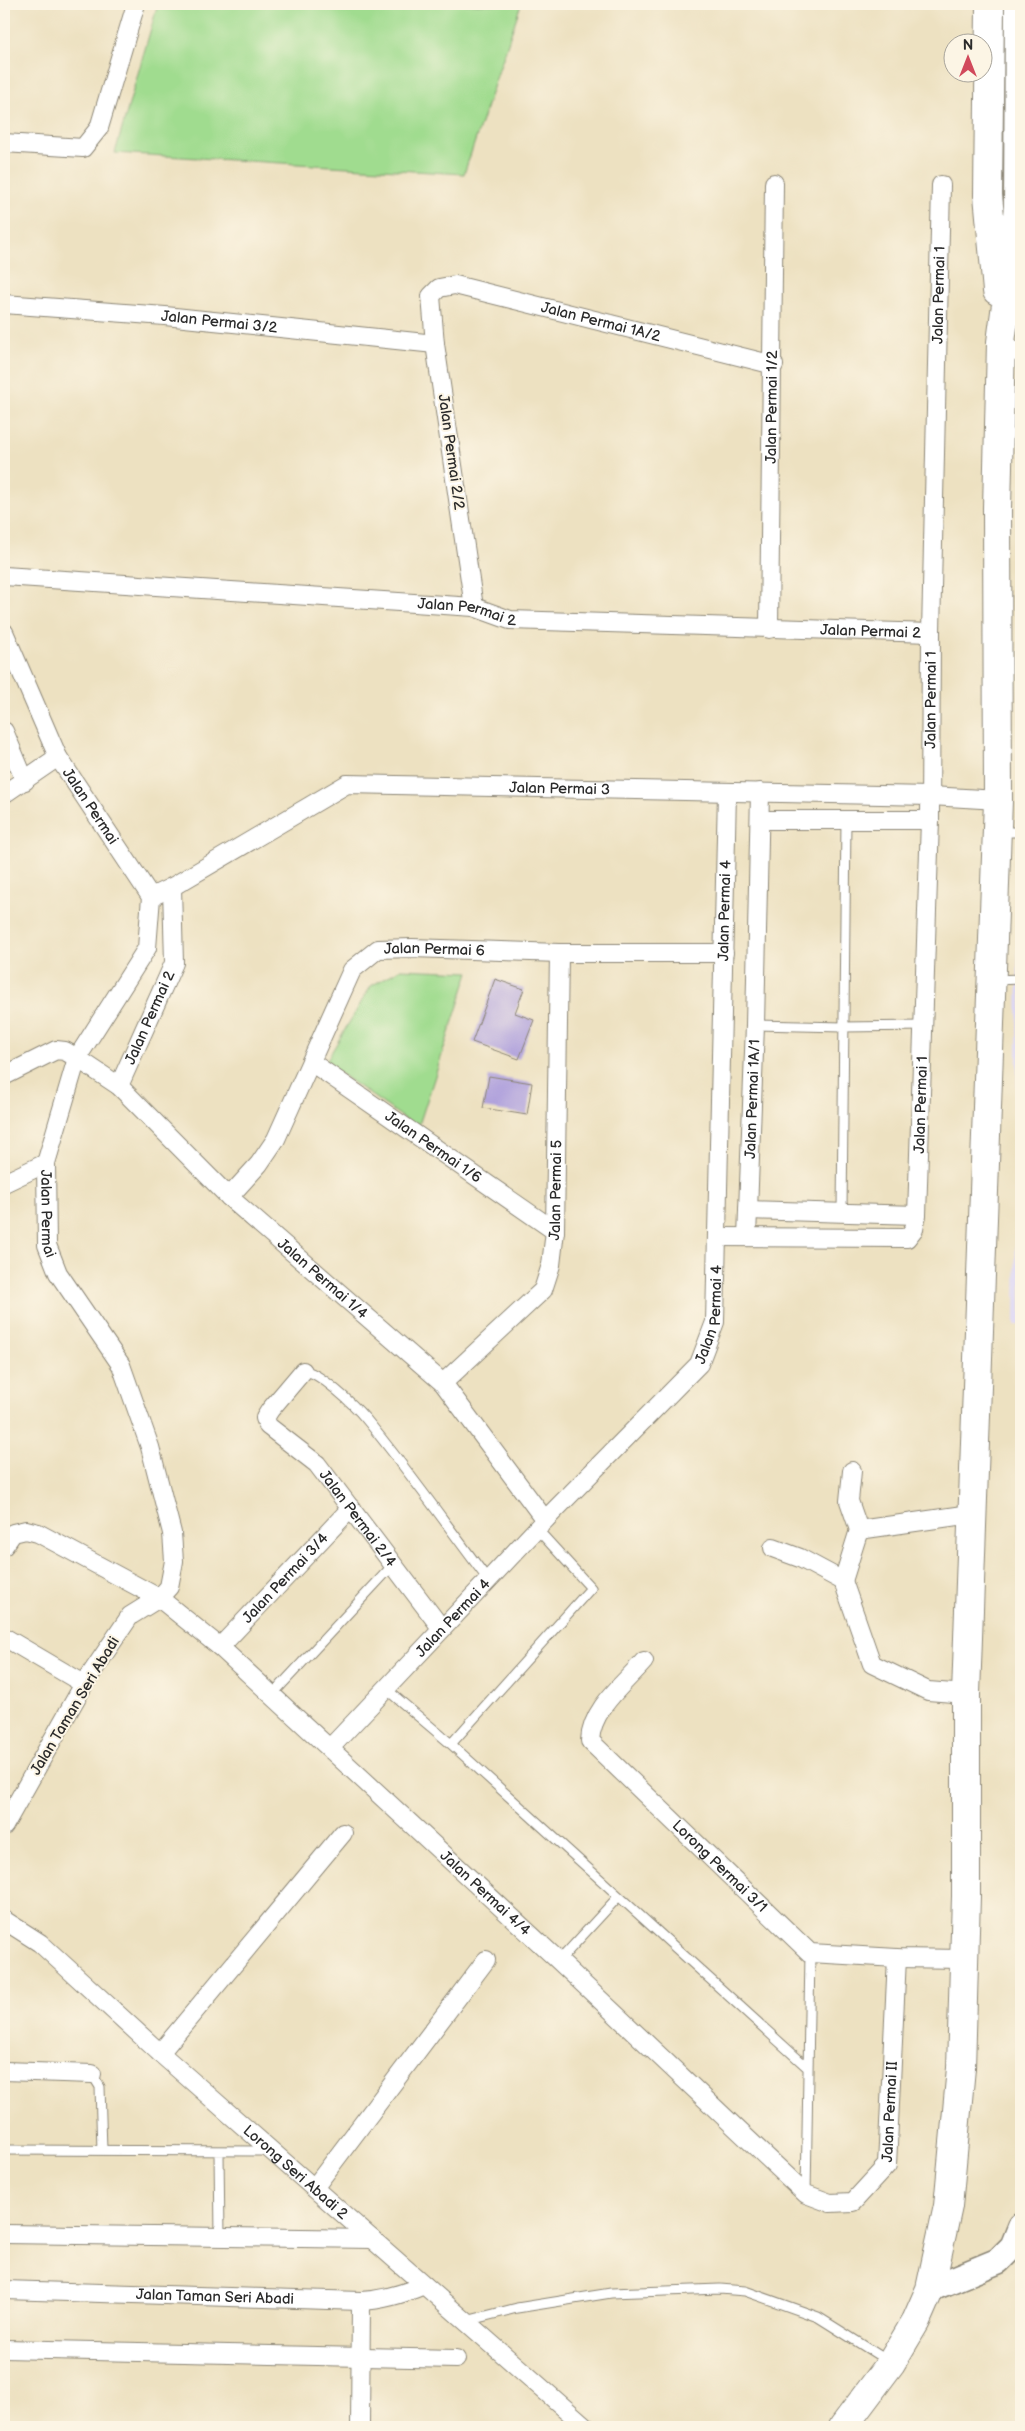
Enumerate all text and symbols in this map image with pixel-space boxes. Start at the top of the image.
north arrow [942,32,992,82]
text: N [963,37,973,54]
street label: Jalan Permai 1 [928,246,949,344]
street label: Jalan Permai 1A/2 [539,297,663,346]
street label: Jalan Permai 3/2 [160,306,278,337]
street label: Jalan Permai 1/2 [761,350,782,464]
street label: Jalan Permai 2/2 [433,393,469,511]
street label: Jalan Permai 2 [417,594,517,630]
street label: Jalan Permai 2 [820,620,921,642]
street label: Jalan Permai 1 [921,651,940,749]
street label: Jalan Permai [58,764,123,848]
street label: Jalan Permai 3 [509,778,610,799]
street label: Jalan Permai 4 [714,860,735,961]
street label: Jalan Permai 6 [384,938,485,960]
street label: Jalan Permai 2 [120,968,179,1067]
street label: Jalan Permai 1A/1 [740,1039,764,1159]
street label: Jalan Permai 1 [910,1056,932,1154]
street label: Jalan Permai 1/6 [381,1107,486,1187]
street label: Jalan Permai 5 [544,1140,566,1241]
street label: Jalan Permai [37,1170,60,1260]
street label: Jalan Permai 1/4 [274,1234,372,1323]
street label: Jalan Permai 4 [690,1265,726,1367]
street label: Jalan Permai 2/4 [315,1466,401,1570]
street label: Jalan Permai 3/4 [238,1529,332,1627]
street label: Jalan Permai 4 [411,1574,494,1661]
street label: Jalan Taman Seri Abadi [26,1633,124,1779]
street label: Lorong Permai 3/1 [668,1816,772,1916]
street label: Jalan Permai 4/4 [436,1846,535,1940]
street label: Jalan Permai II [878,2060,902,2163]
street label: Lorong Seri Abadi 2 [239,2121,352,2223]
street label: Jalan Taman Seri Abadi [136,2285,294,2308]

